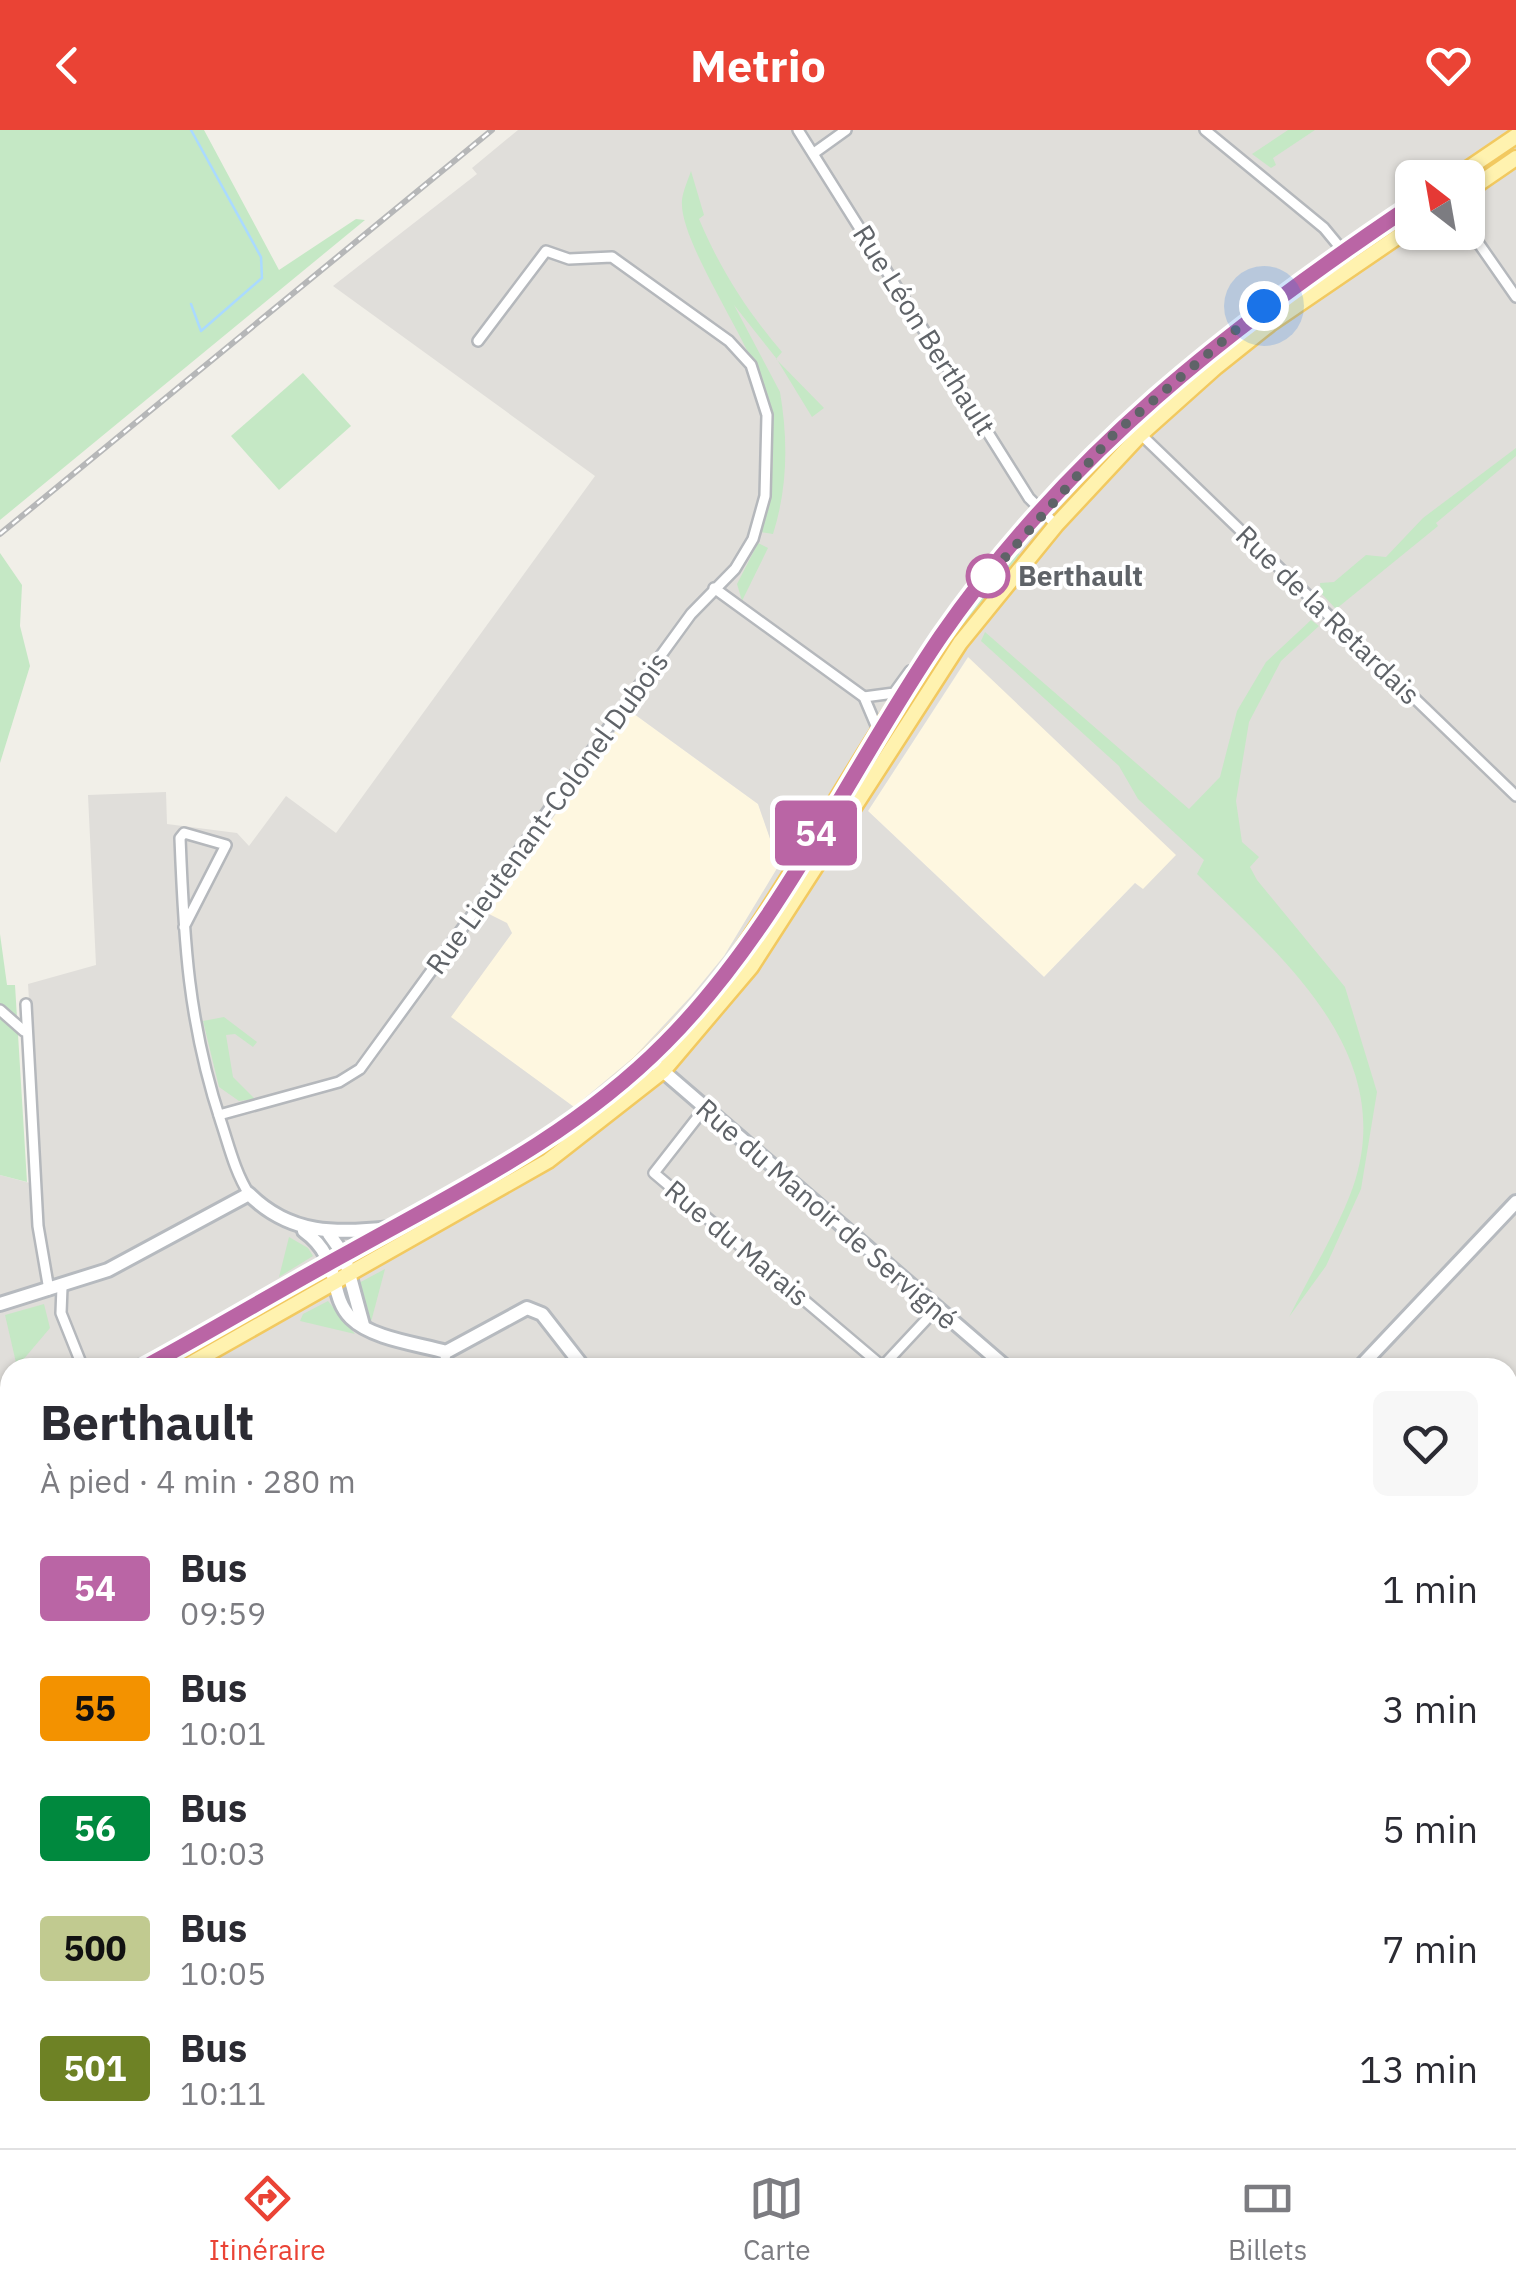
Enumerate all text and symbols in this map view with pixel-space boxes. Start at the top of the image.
text: Metrio [690,36,826,94]
icon: back [40,38,95,93]
icon: heart [1421,38,1476,93]
north arrow [1395,160,1485,250]
map controls [1395,160,1485,250]
street label: Rue Léon Berthault [845,218,1004,442]
your location [1239,281,1289,331]
street label: Rue de la Retardais [1228,517,1429,712]
marker: Berthault [967,555,1009,597]
place label: Berthault [1018,557,1143,594]
street label: Rue Lieutenant-Colonel Dubois [417,644,676,981]
line badge: 54 [771,800,861,866]
text: 54 [795,810,837,856]
street label: Rue du Manoir de Servigné [689,1090,966,1337]
street label: Rue du Marais [657,1171,817,1314]
text: Berthault [40,1391,254,1453]
button: heart [1373,1391,1478,1496]
text: À pied · 4 min · 280 m [40,1460,356,1502]
text: Bus [180,1543,247,1592]
text: 1 min [1382,1564,1478,1613]
text: 54 [74,1565,116,1611]
text: 09:59 [180,1592,266,1634]
text: Bus [180,1663,247,1712]
text: 3 min [1382,1684,1478,1733]
text: 55 [74,1685,116,1731]
text: 10:01 [180,1712,266,1754]
text: Bus [180,1783,247,1832]
text: 5 min [1382,1804,1478,1853]
text: 56 [74,1805,116,1851]
text: 10:03 [180,1832,266,1874]
text: Bus [180,1903,247,1952]
text: 7 min [1382,1924,1478,1973]
text: 500 [63,1925,127,1971]
text: 10:05 [180,1952,266,1994]
text: Bus [180,2023,247,2072]
text: 13 min [1359,2044,1478,2093]
text: 501 [63,2045,127,2091]
text: 10:11 [180,2072,266,2114]
tab: Itinéraire [209,2171,326,2268]
tab: Carte [743,2171,811,2268]
tab: Billets [1228,2171,1307,2268]

